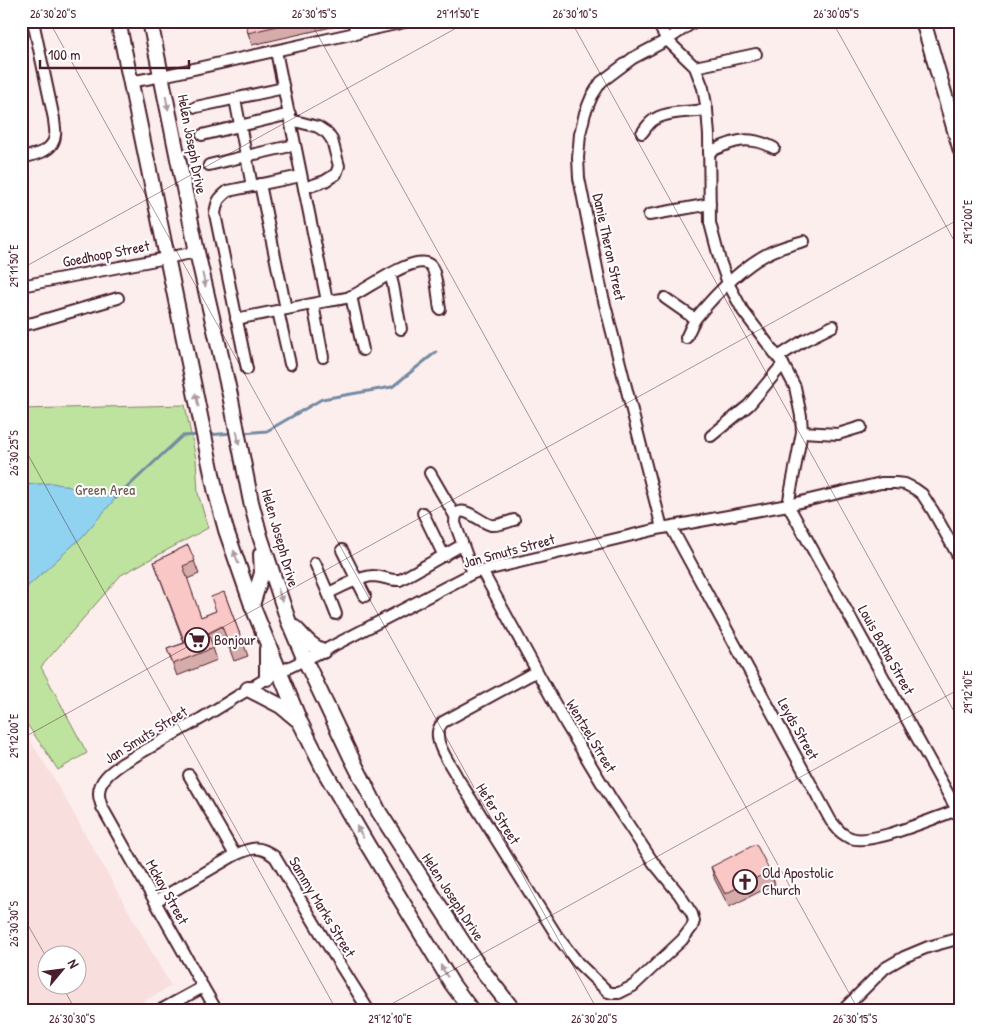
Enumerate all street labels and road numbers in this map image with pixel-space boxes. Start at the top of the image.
street label: Helen Joseph Drive [173,92,212,195]
street label: Danie Theron Street [588,191,631,303]
street label: Goedhoop Street [61,235,152,272]
street label: Helen Joseph Drive [256,486,304,589]
street label: Jan Smuts Street [461,528,558,573]
street label: Louis Botha Street [853,601,920,699]
street label: Leyds Street [773,694,824,764]
street label: Wentzel Street [561,695,622,777]
street label: Jan Smuts Street [100,700,192,768]
street label: Hefer Street [471,779,526,849]
street label: Helen Joseph Drive [417,849,490,945]
street label: Sammy Marks Street [284,853,361,962]
street label: Mckay Street [141,855,194,929]

